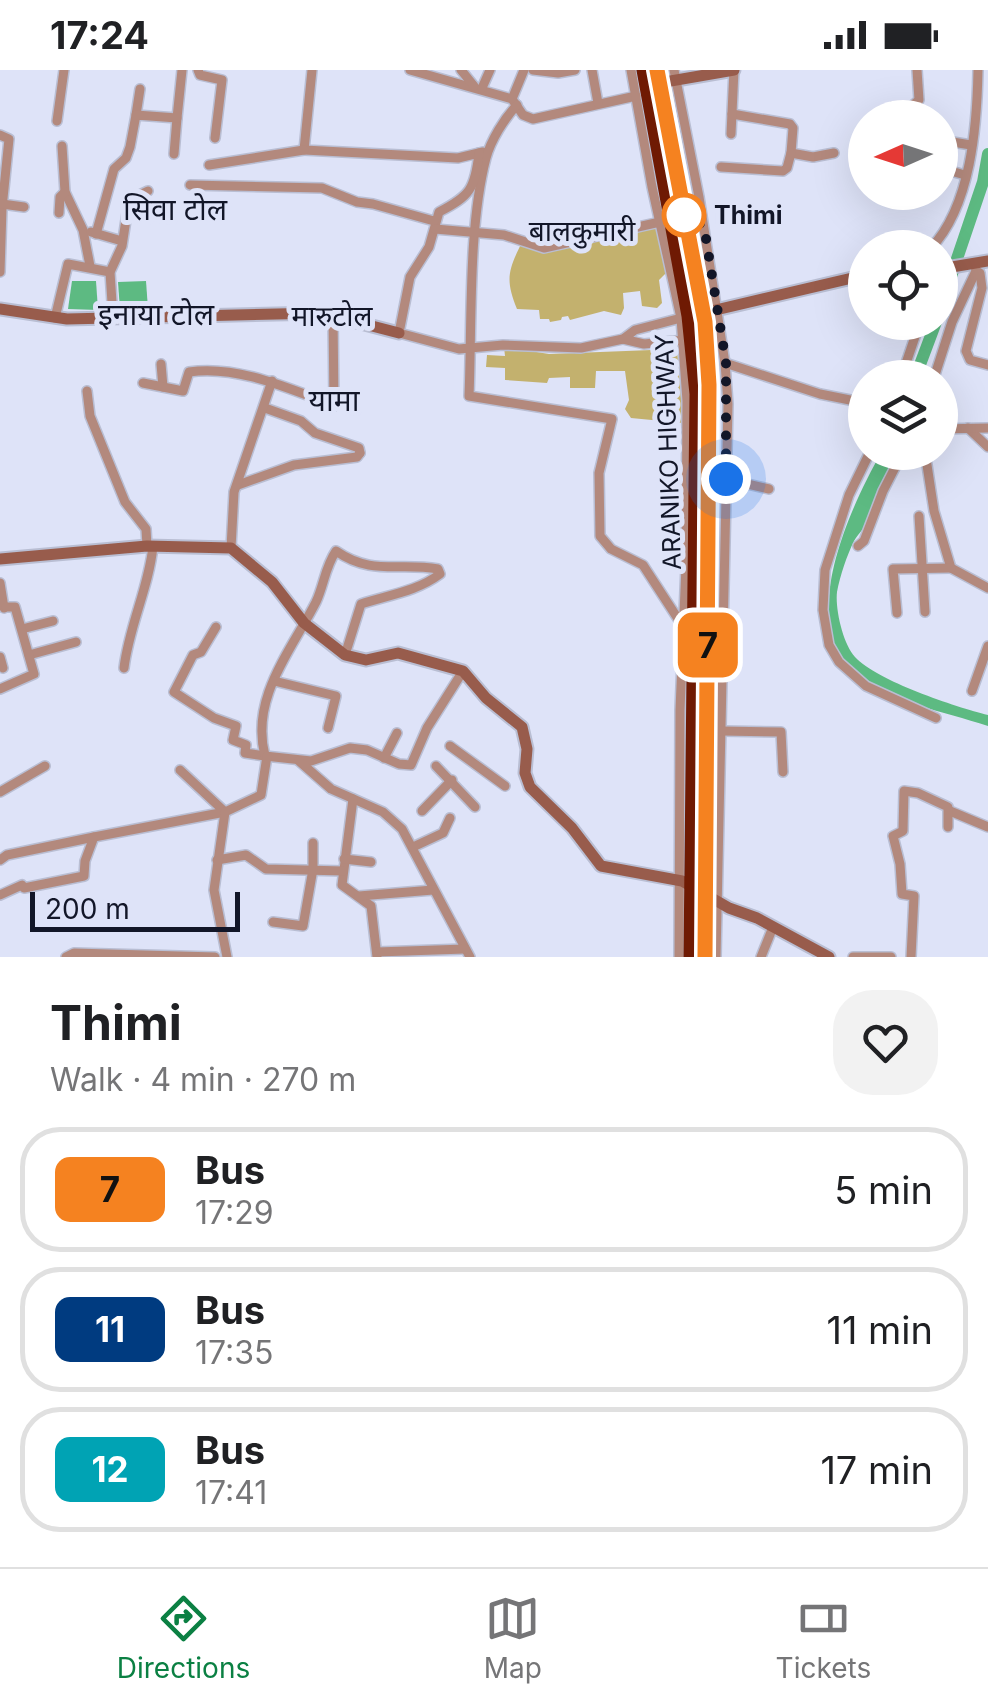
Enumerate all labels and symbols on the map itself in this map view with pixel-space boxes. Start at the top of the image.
north arrow [848,100,958,210]
district label: सिवा टोल [123,191,228,227]
marker: Thimi [663,194,705,236]
place label: Thimi [714,200,783,230]
district label: बालकुमारी [529,214,636,249]
district label: इनाया टोल [98,296,215,332]
district label: मारुटोल [291,299,374,333]
street label: ARANIKO HIGHWAY [649,333,687,571]
district label: यामा [309,382,361,418]
your location [701,454,751,504]
line badge: 7 [676,612,740,678]
scale bar [30,887,240,931]

